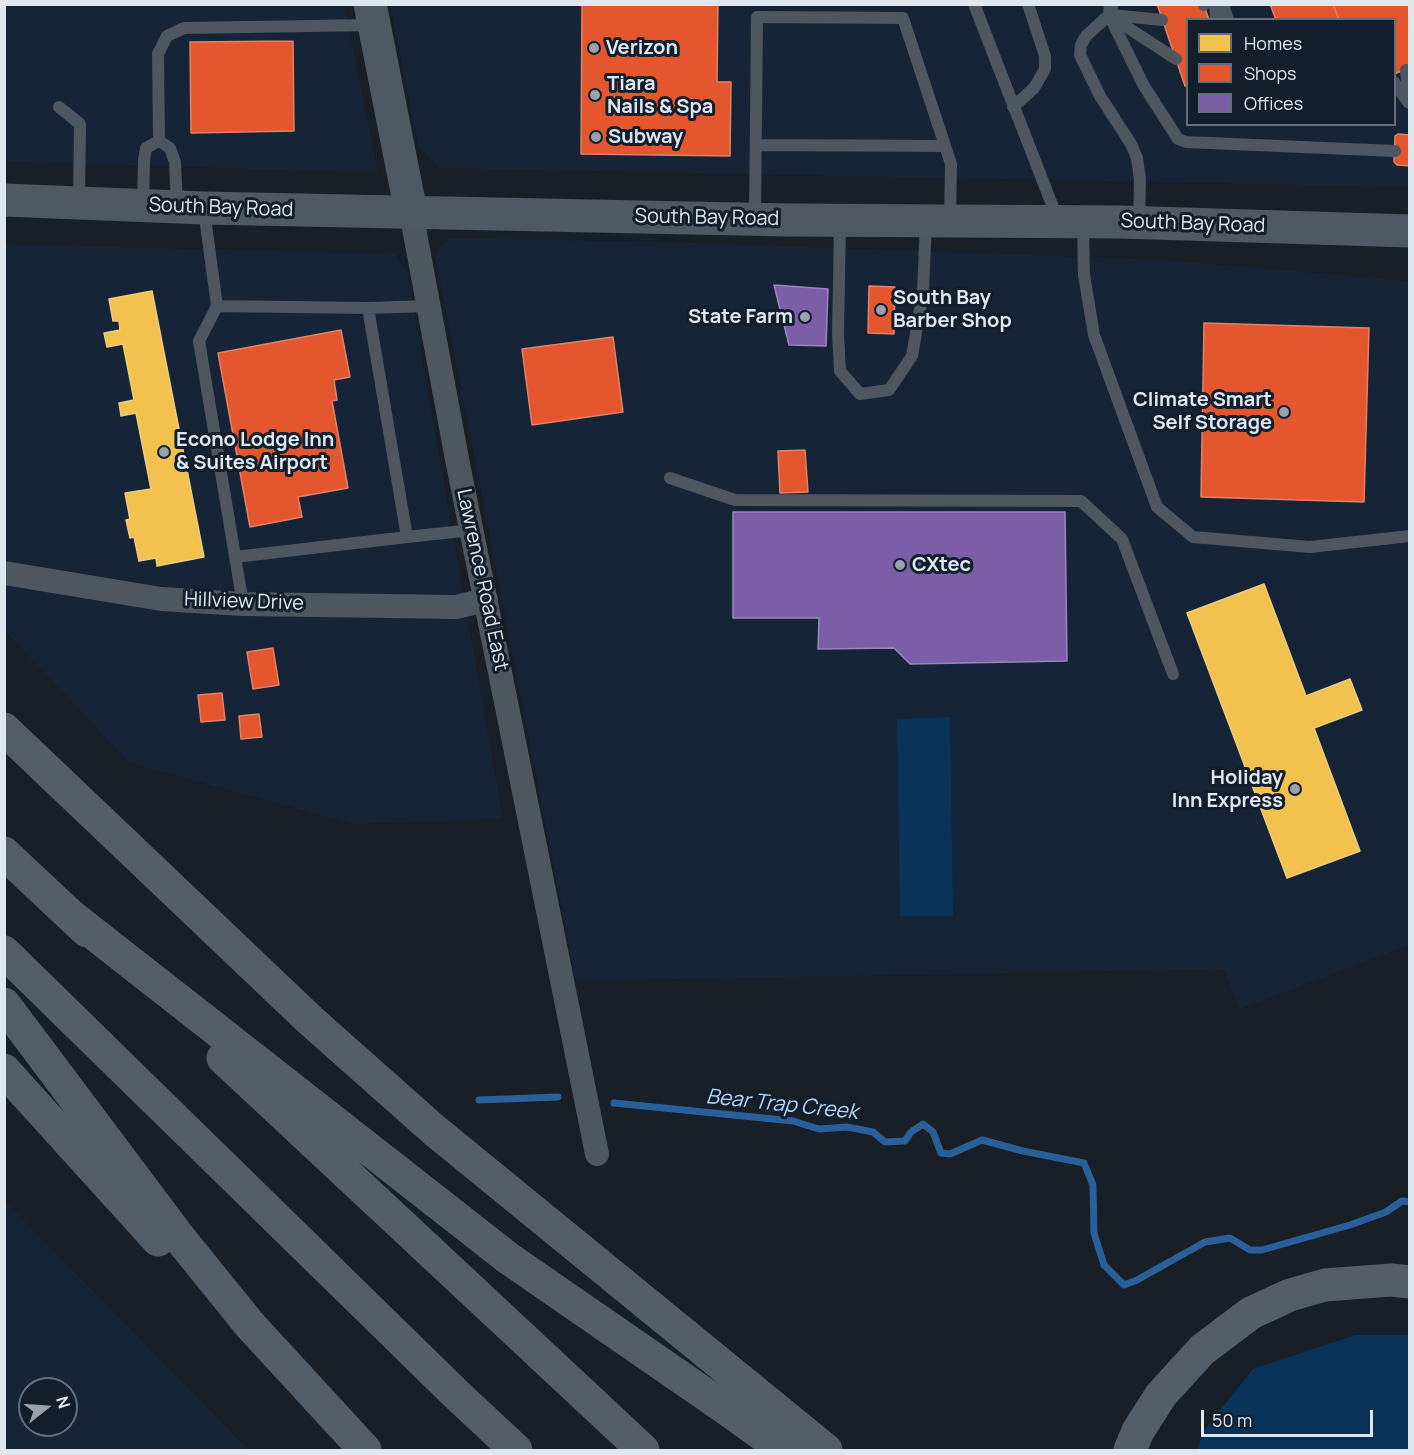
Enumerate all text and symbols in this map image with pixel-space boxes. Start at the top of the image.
legend [1186,18,1396,126]
text: Homes [1244,31,1302,55]
place label: Verizon [606,36,678,60]
marker: Verizon [587,41,601,55]
text: Shops [1244,61,1296,85]
place label: Tiara Nails & Spa [607,72,713,119]
marker: Tiara Nails & Spa [588,88,602,102]
text: Offices [1244,91,1303,115]
place label: Subway [608,125,683,149]
marker: Subway [589,130,603,144]
street label: South Bay Road [148,193,294,223]
street label: South Bay Road [634,205,780,231]
street label: South Bay Road [1120,209,1266,239]
place label: South Bay Barber Shop [893,286,1012,333]
marker: South Bay Barber Shop [874,303,888,317]
place label: State Farm [688,305,793,329]
marker: State Farm [798,310,812,324]
place label: Climate Smart Self Storage [1133,388,1272,435]
marker: Climate Smart Self Storage [1277,405,1291,419]
place label: Econo Lodge Inn & Suites Airport [176,428,334,475]
marker: Econo Lodge Inn & Suites Airport [157,445,171,459]
street label: Lawrence Road East [451,487,513,673]
place label: CXtec [912,553,971,577]
marker: CXtec [893,558,907,572]
street label: Hillview Drive [184,588,304,616]
place label: Holiday Inn Express [1172,766,1283,813]
marker: Holiday Inn Express [1288,782,1302,796]
water label: Bear Trap Creek [705,1084,859,1126]
north arrow [18,1377,78,1437]
text: N [51,1394,76,1411]
scale bar [1204,1398,1376,1436]
text: 50 m [1212,1408,1252,1432]

